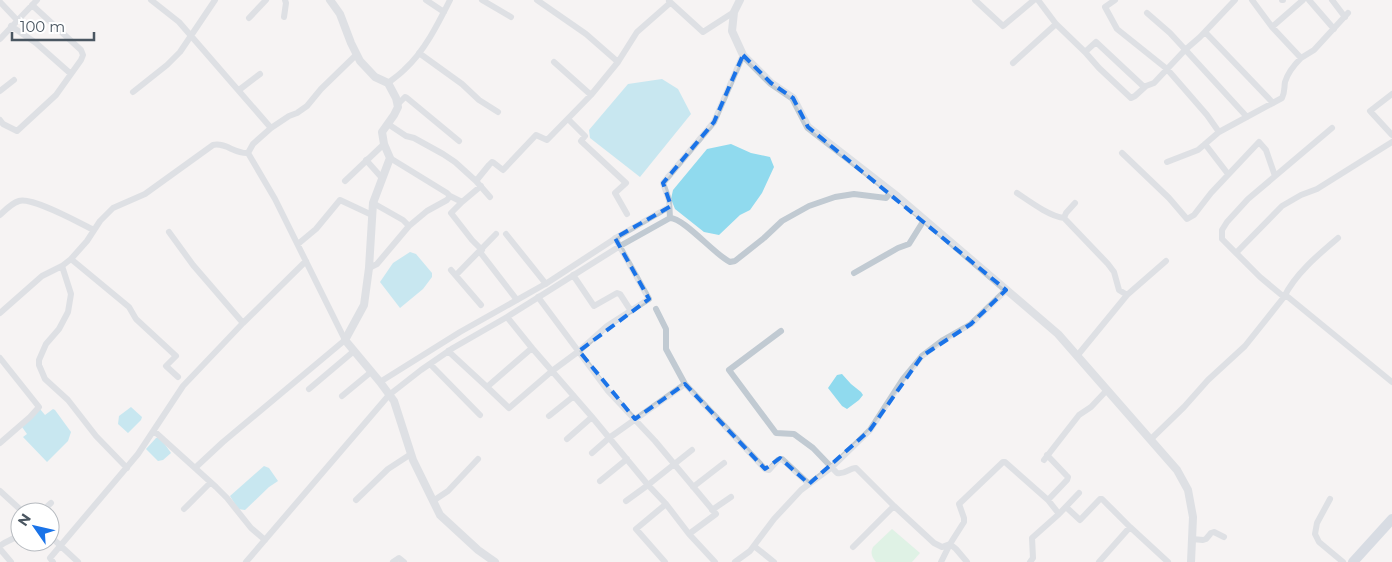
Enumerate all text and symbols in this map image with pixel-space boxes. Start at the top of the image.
scale bar [12,10,95,42]
text: 100 m [20,17,65,36]
north arrow [10,502,60,552]
text: N [14,510,35,529]

